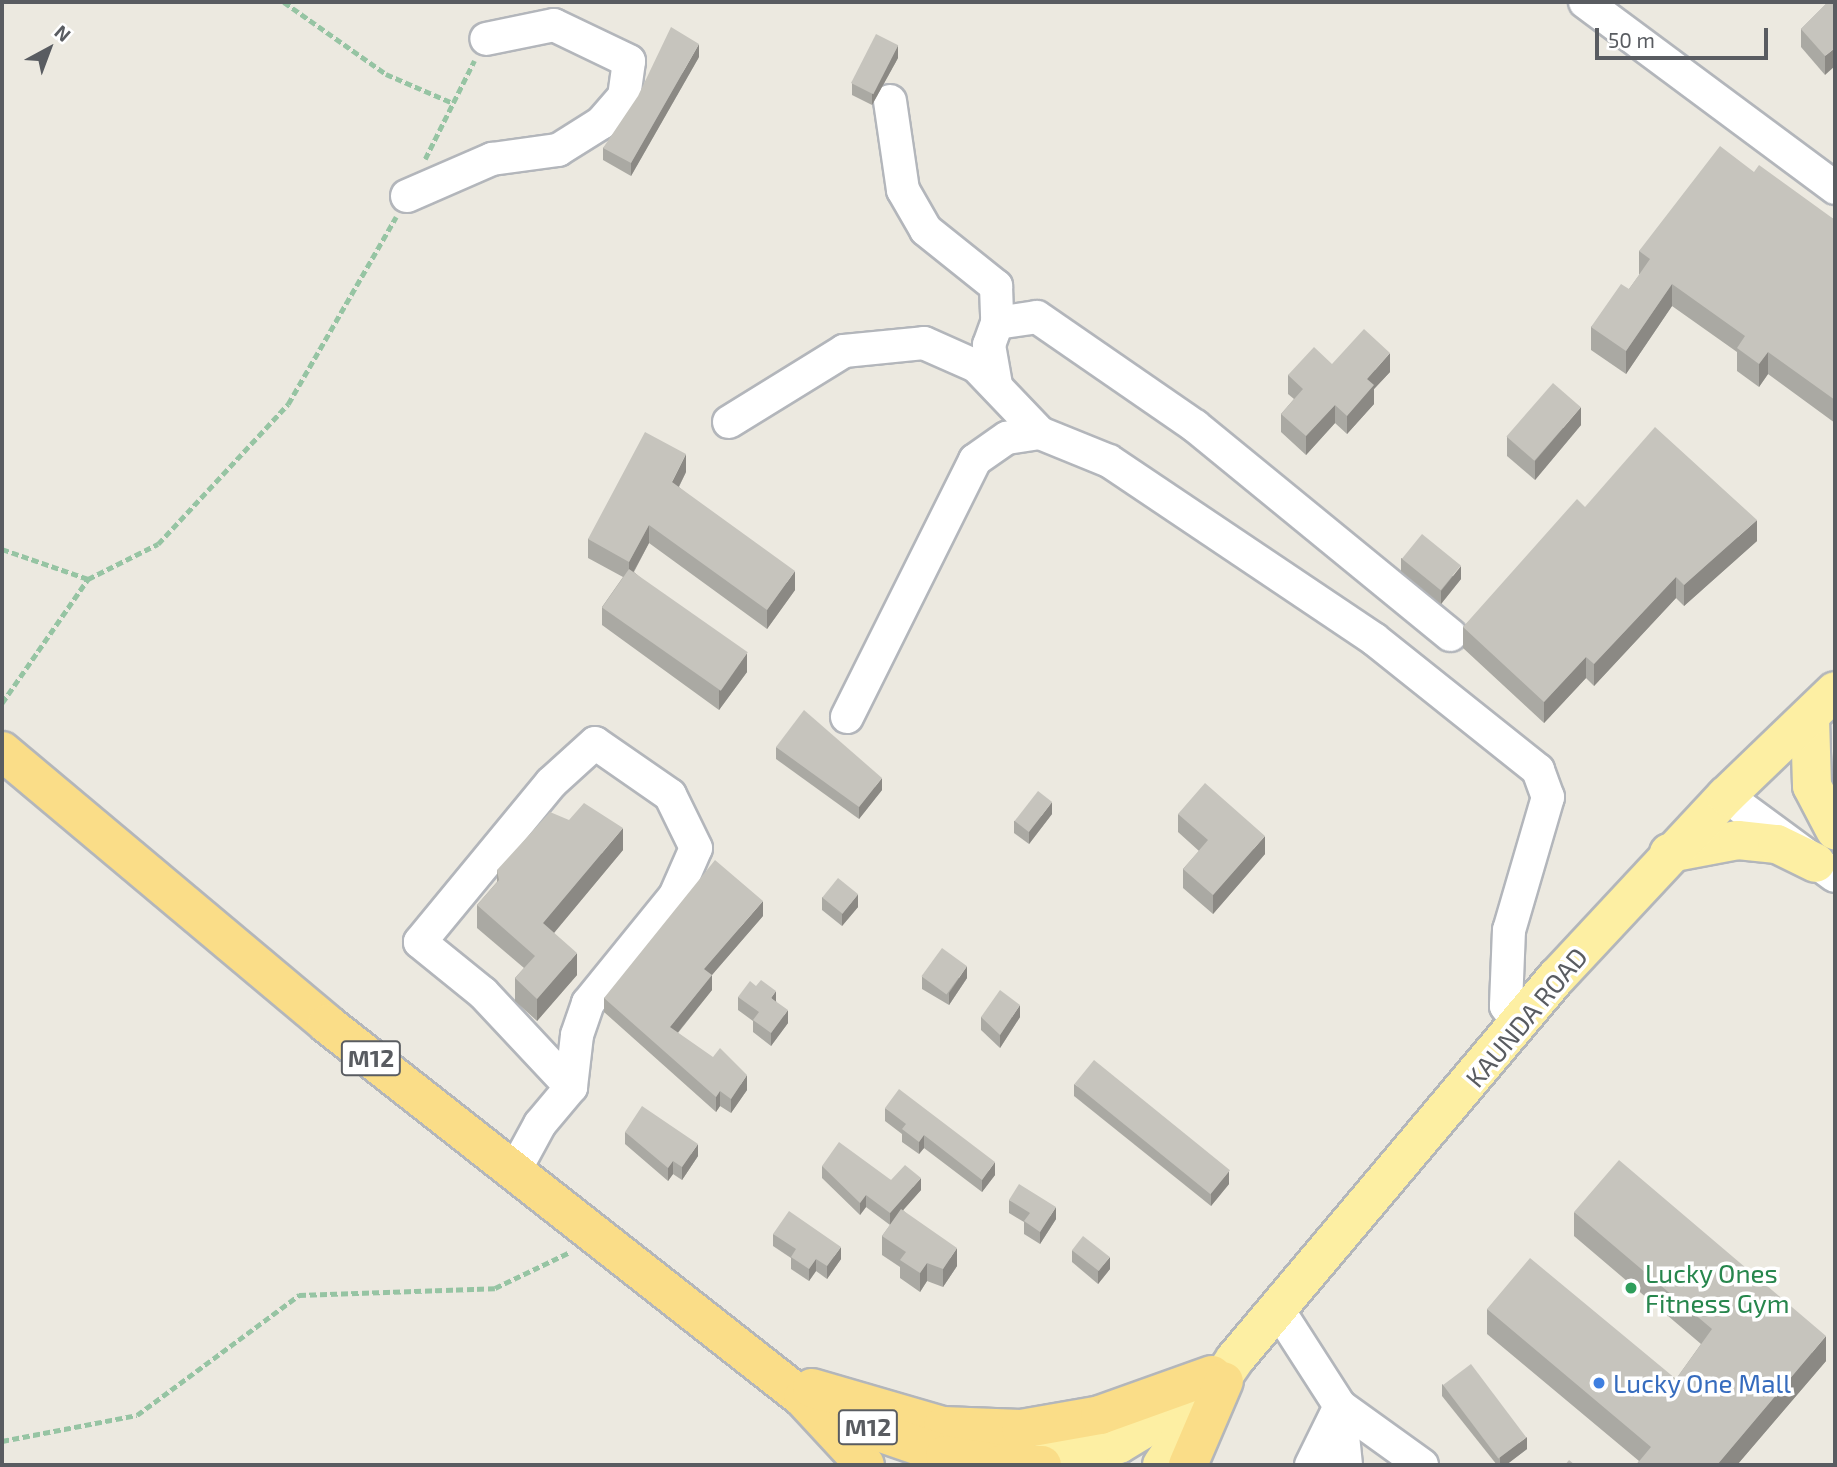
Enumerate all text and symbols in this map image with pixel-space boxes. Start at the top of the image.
north arrow [14,14,84,84]
scale bar [1599,14,1772,58]
text: N [50,20,76,46]
text: 50 m [1608,27,1655,52]
street label: KAUNDA ROAD [1458,941,1594,1093]
road number: M12 [340,1038,402,1078]
place label: Lucky Ones Fitness Gym [1645,1257,1790,1318]
marker: Lucky Ones Fitness Gym [1623,1280,1639,1296]
place label: Lucky One Mall [1613,1367,1791,1399]
marker: Lucky One Mall [1591,1375,1607,1391]
road number: M12 [836,1406,900,1448]

